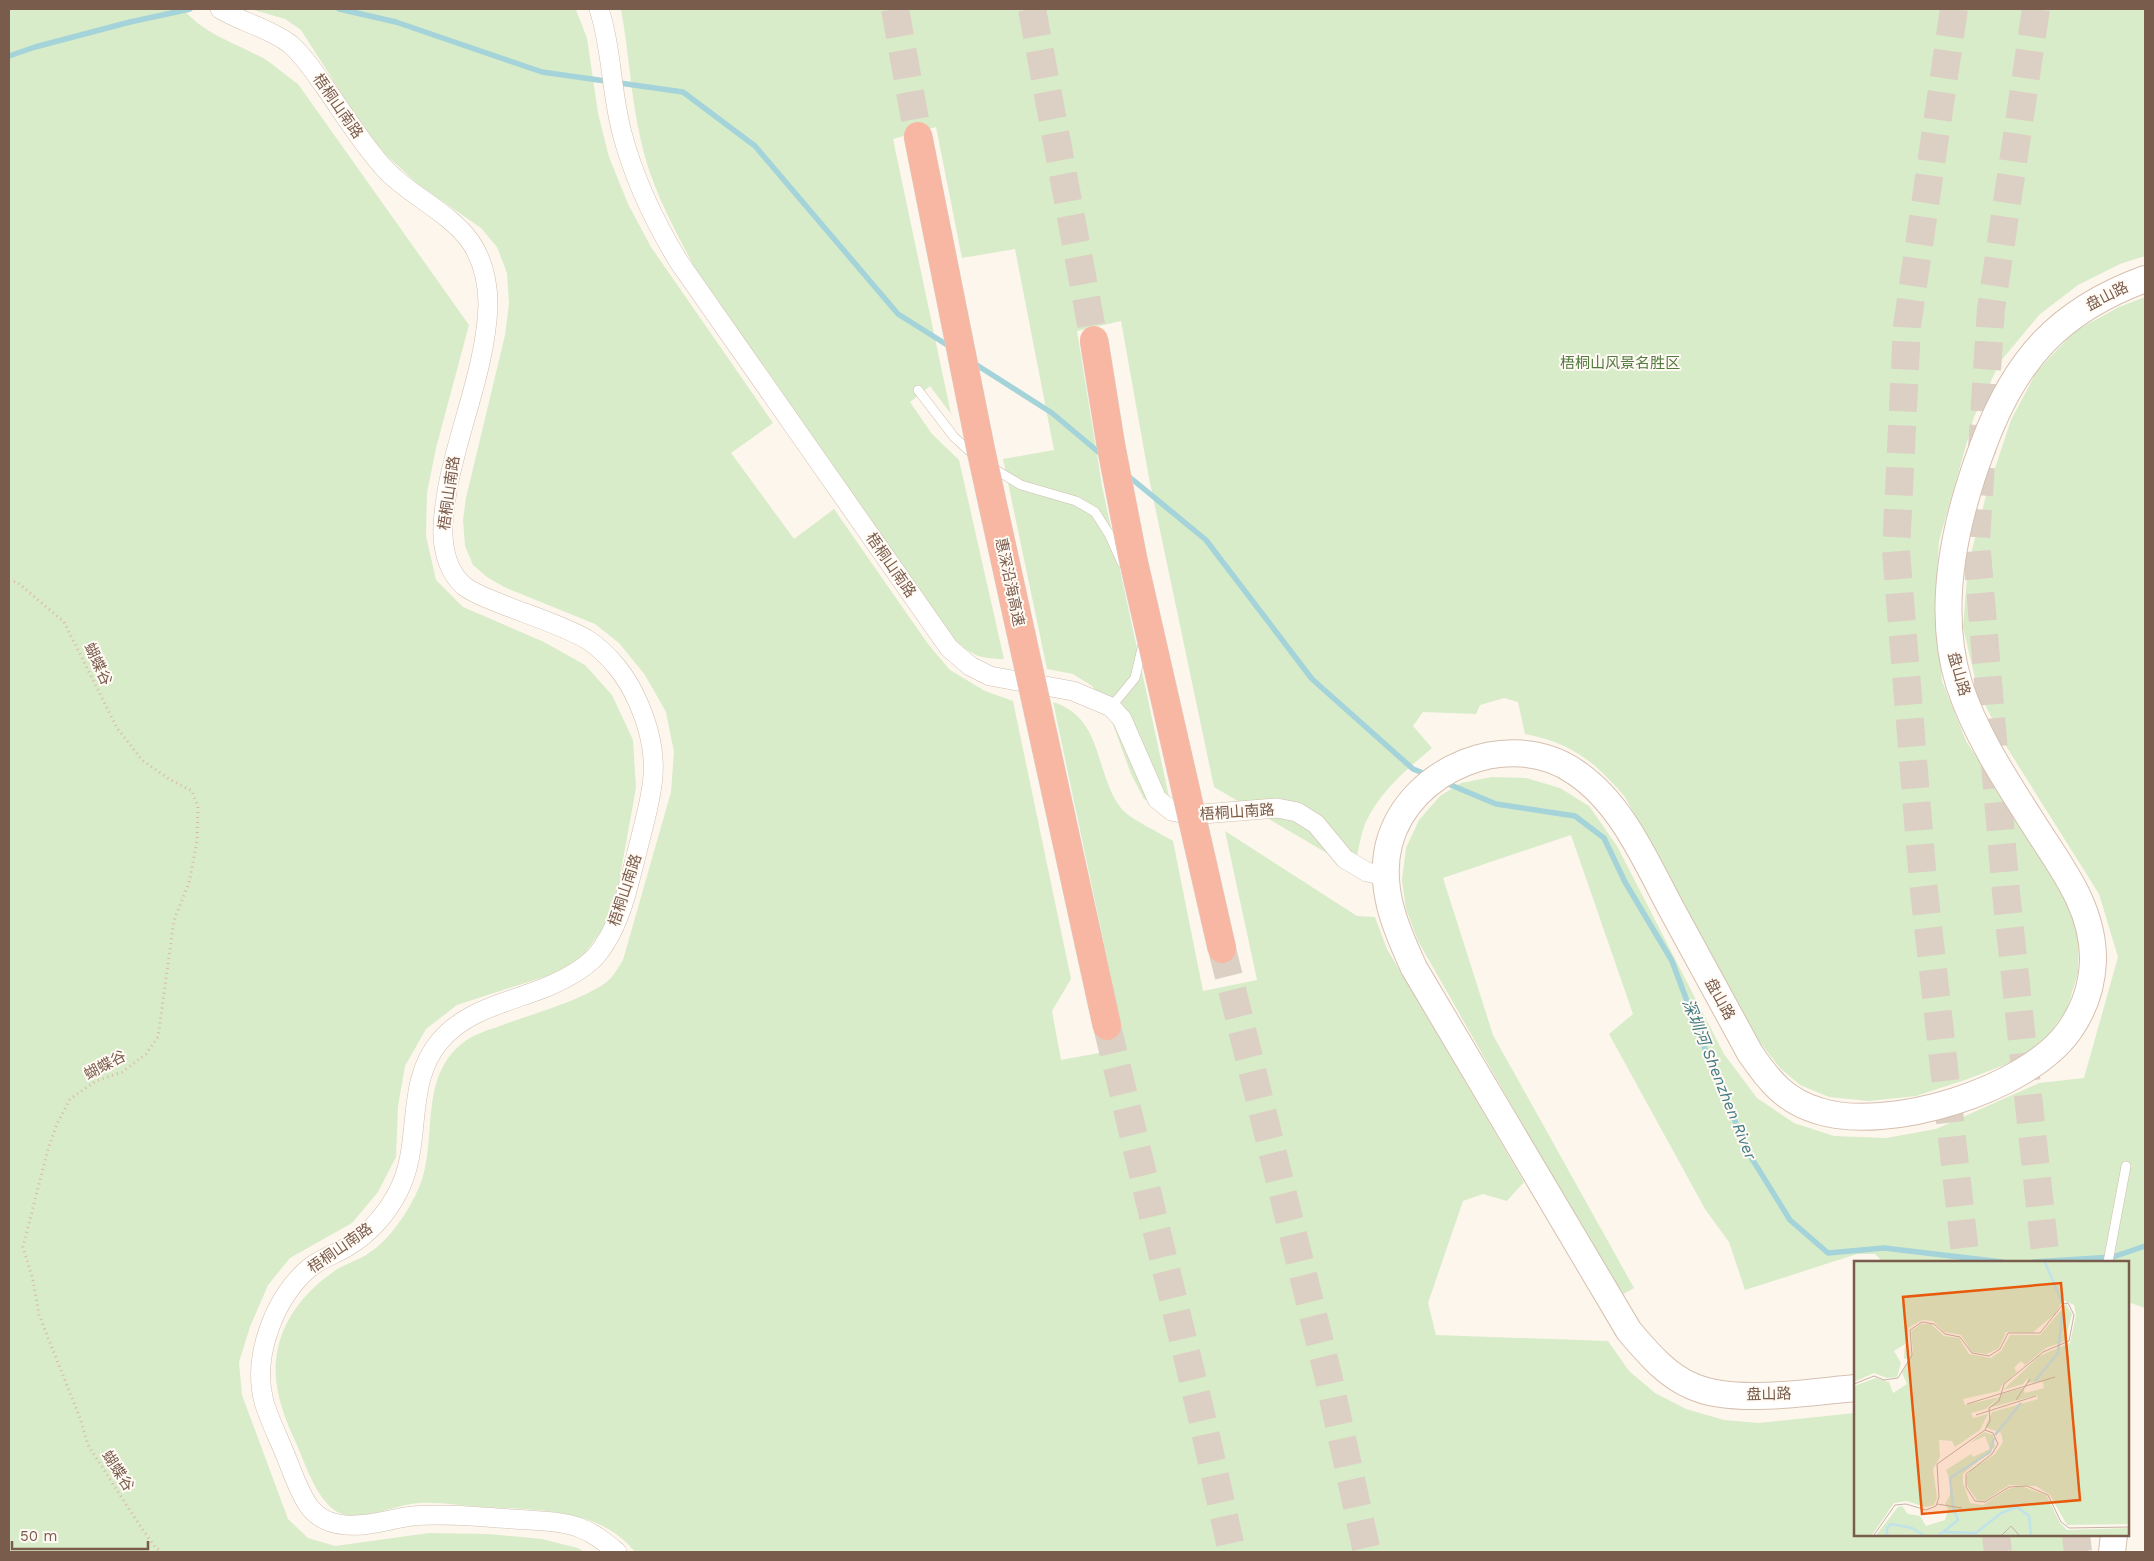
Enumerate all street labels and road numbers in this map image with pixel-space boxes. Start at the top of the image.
street label: 梧桐山南路 [309,70,367,142]
street label: 盘山路 [2083,278,2131,314]
street label: 梧桐山南路 [435,455,463,531]
street label: 梧桐山南路 [862,529,920,601]
street label: 惠深沿海高速 [992,536,1028,628]
street label: 蝴蝶谷 [80,640,116,688]
street label: 盘山路 [1944,650,1974,698]
street label: 梧桐山南路 [1199,800,1275,824]
street label: 梧桐山南路 [605,852,645,928]
street label: 盘山路 [1701,975,1739,1023]
street label: 蝴蝶谷 [81,1046,129,1084]
street label: 梧桐山南路 [304,1219,376,1277]
street label: 盘山路 [1746,1385,1792,1403]
street label: 蝴蝶谷 [98,1447,138,1495]

